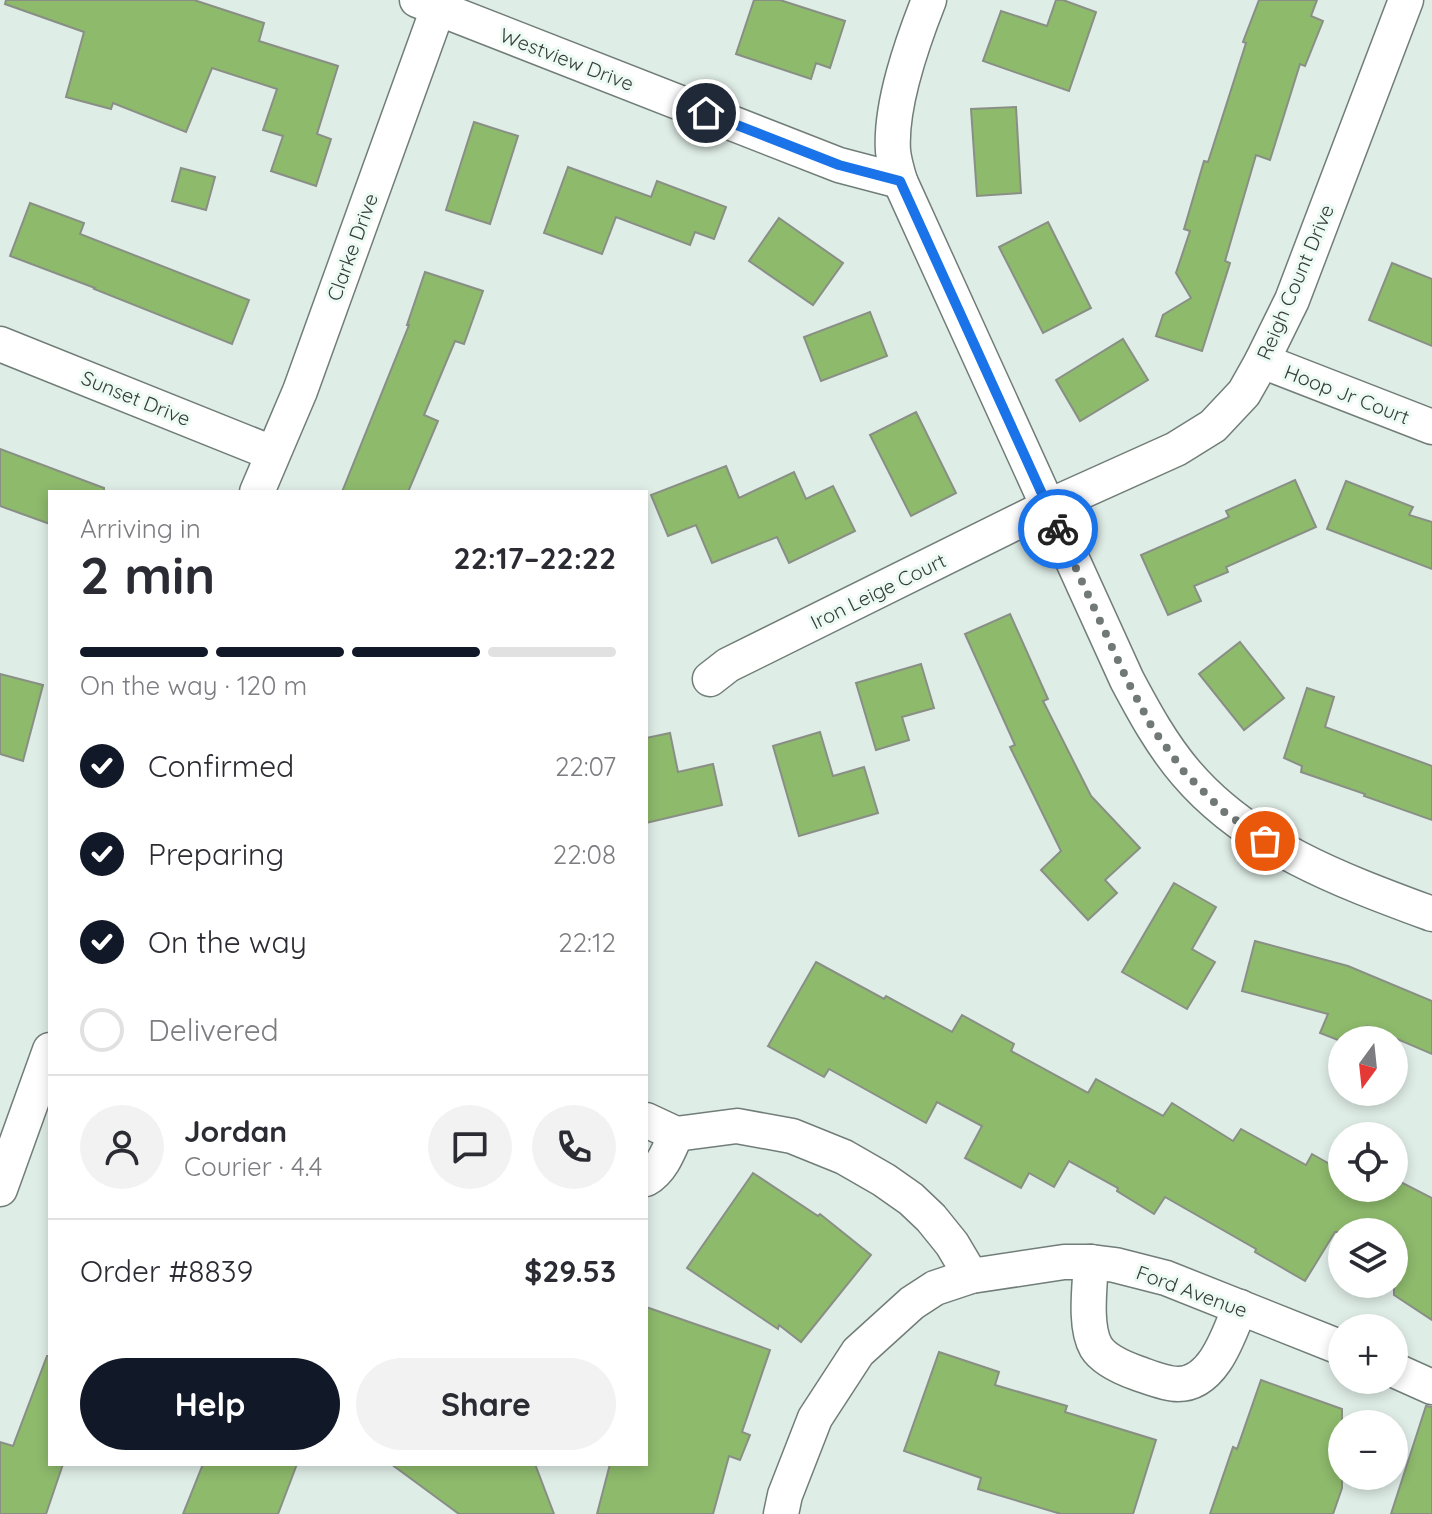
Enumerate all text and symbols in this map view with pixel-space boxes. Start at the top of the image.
street label: Westview Drive [497,22,637,96]
pin [672,79,740,147]
icon: home [684,91,728,135]
street label: Clarke Drive [321,190,383,304]
street label: Reigh Count Drive [1251,200,1339,364]
street label: Hoop Jr Court [1281,359,1413,429]
street label: Sunset Drive [78,365,194,431]
courier [1018,489,1098,569]
icon: bike [1036,507,1080,551]
text: Arriving in [80,512,201,545]
text: 22:17–22:22 [454,539,616,577]
text: 2 min [80,542,215,607]
street label: Iron Leige Court [806,547,950,635]
text: On the way · 120 m [80,669,307,702]
icon: check [80,744,124,788]
text: Confirmed [148,747,294,785]
text: 22:07 [555,750,616,783]
pin [1231,807,1299,875]
icon: bag [1243,819,1287,863]
icon: check [80,832,124,876]
text: Preparing [148,835,284,873]
text: 22:08 [553,838,616,871]
icon: check [80,920,124,964]
text: On the way [148,923,307,961]
text: 22:12 [558,926,616,959]
text: Delivered [148,1011,279,1049]
north arrow [1328,1026,1408,1106]
map controls [1328,1026,1408,1490]
button: person [80,1105,164,1189]
button: chat [428,1105,512,1189]
button: phone [532,1105,616,1189]
text: Jordan [184,1112,287,1150]
button: locate [1328,1122,1408,1202]
text: Courier · 4.4 [184,1150,322,1183]
button: layers [1328,1218,1408,1298]
text: Order #8839 [80,1252,253,1290]
text: $29.53 [524,1252,616,1290]
street label: Ford Avenue [1133,1259,1251,1323]
button: + [1328,1314,1408,1394]
button: Help [80,1358,340,1450]
button: Share [356,1358,616,1450]
button: − [1328,1410,1408,1490]

